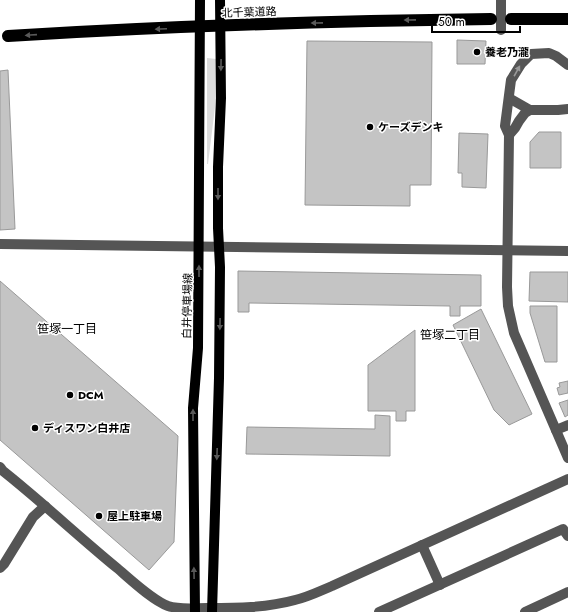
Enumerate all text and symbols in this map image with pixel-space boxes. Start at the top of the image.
street label: 北千葉道路 [221,3,277,21]
scale bar [432,8,520,34]
text: 50 m [438,13,465,31]
one-way arrow [404,17,416,24]
one-way arrow [311,19,323,26]
one-way arrow [155,25,167,32]
one-way arrow [25,31,37,38]
place label: 養老乃瀧 [485,44,529,60]
marker: 養老乃瀧 [472,47,482,57]
one-way arrow [218,59,224,72]
one-way arrow [513,65,520,77]
place label: ケーズデンキ [378,119,443,135]
marker: ケーズデンキ [365,122,375,132]
one-way arrow [215,188,221,201]
one-way arrow [196,264,202,277]
street label: 白井停車場線 [178,273,196,339]
one-way arrow [217,318,223,331]
district label: 笹塚一丁目 [37,320,97,338]
district label: 笹塚二丁目 [420,326,480,344]
place label: DCM [78,387,104,403]
marker: DCM [65,390,75,400]
one-way arrow [190,408,196,421]
place label: ディスワン白井店 [43,420,130,436]
marker: ディスワン白井店 [30,423,40,433]
one-way arrow [213,448,220,460]
place label: 屋上駐車場 [107,508,162,524]
marker: 屋上駐車場 [94,511,104,521]
one-way arrow [191,566,197,579]

